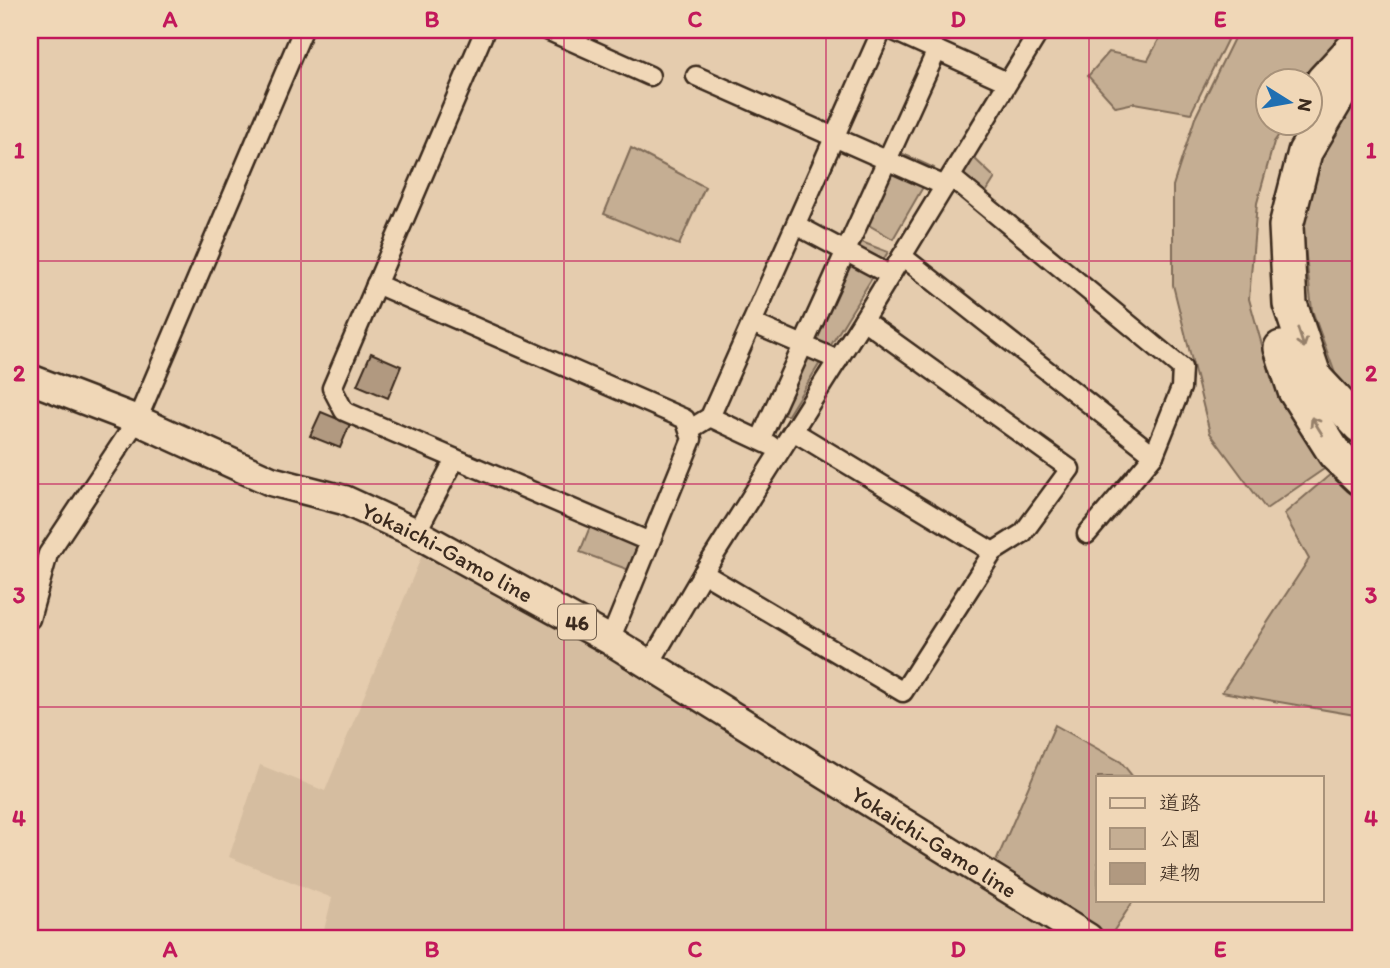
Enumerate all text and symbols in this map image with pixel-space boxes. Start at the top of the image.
text: A [162,5,178,33]
text: B [425,5,440,33]
text: C [688,5,703,33]
text: D [950,5,966,33]
text: E [1214,5,1227,33]
north arrow [1254,66,1324,136]
text: N [1293,97,1318,114]
text: 1 [14,136,25,164]
text: 1 [1366,136,1377,164]
one-way arrow [1296,326,1308,348]
text: 2 [13,359,26,387]
text: 2 [1365,359,1378,387]
one-way arrow [1310,417,1325,436]
street label: Yokaichi-Gamo line [357,496,538,609]
text: 3 [13,581,26,609]
text: 3 [1365,581,1378,609]
road number: 46 [558,604,596,640]
legend [1096,776,1324,902]
street label: Yokaichi-Gamo line [846,780,1022,904]
text: 道路 [1159,790,1201,815]
text: 4 [12,804,26,832]
text: 4 [1364,804,1378,832]
text: 公園 [1159,826,1201,851]
text: 建物 [1159,860,1201,885]
text: A [162,935,178,963]
text: B [425,935,440,963]
text: C [688,935,703,963]
text: D [950,935,966,963]
text: E [1214,935,1227,963]

